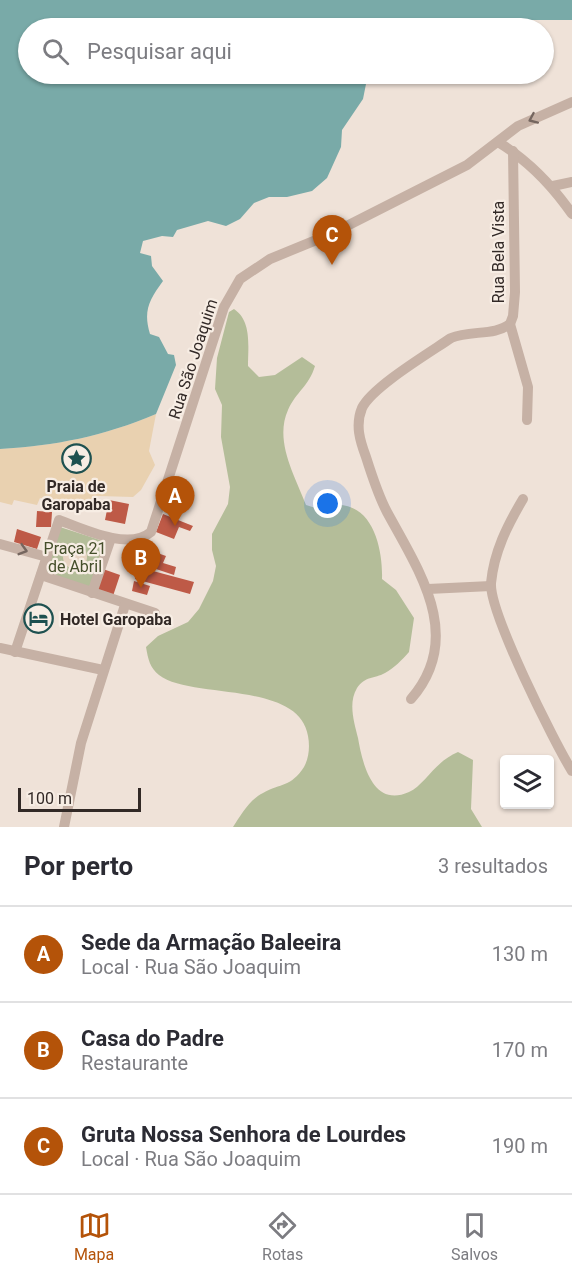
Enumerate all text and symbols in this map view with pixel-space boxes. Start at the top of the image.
search box [18,18,554,84]
icon: search [39,35,72,68]
text: Pesquisar aqui [87,39,232,64]
one-way arrow [529,112,540,124]
street label: Rua Bela Vista [489,201,508,303]
pin: C [312,216,352,265]
street label: Rua São Joaquim [165,297,221,421]
place icon: Praia de Garopaba [60,442,92,474]
pin: A [156,476,195,526]
place label: Praia de Garopaba [41,477,111,514]
your location [313,489,342,518]
pin: B [122,538,160,588]
park label: Praça 21 de Abril [44,539,106,576]
one-way arrow [17,543,28,555]
hotel icon: Hotel Garopaba [23,603,55,635]
place label: Hotel Garopaba [60,610,172,629]
map controls [500,755,554,809]
button: layers [500,755,554,809]
scale bar [18,785,141,812]
text: 100 m [27,789,72,808]
text: Por perto [24,851,133,881]
text: 3 resultados [438,854,548,878]
text: Sede da Armação Baleeira [81,930,341,955]
text: A [37,942,50,966]
text: 130 m [492,942,548,966]
text: Local · Rua São Joaquim [81,955,301,979]
text: Casa do Padre [81,1026,224,1051]
text: B [37,1038,50,1062]
text: 170 m [492,1038,548,1062]
text: Restaurante [81,1051,188,1075]
text: Gruta Nossa Senhora de Lourdes [81,1122,406,1147]
text: C [37,1134,50,1158]
text: 190 m [492,1134,548,1158]
text: Local · Rua São Joaquim [81,1147,301,1171]
tab: Mapa [74,1209,114,1264]
tab: Rotas [262,1209,303,1264]
tab: Salvos [451,1209,498,1264]

